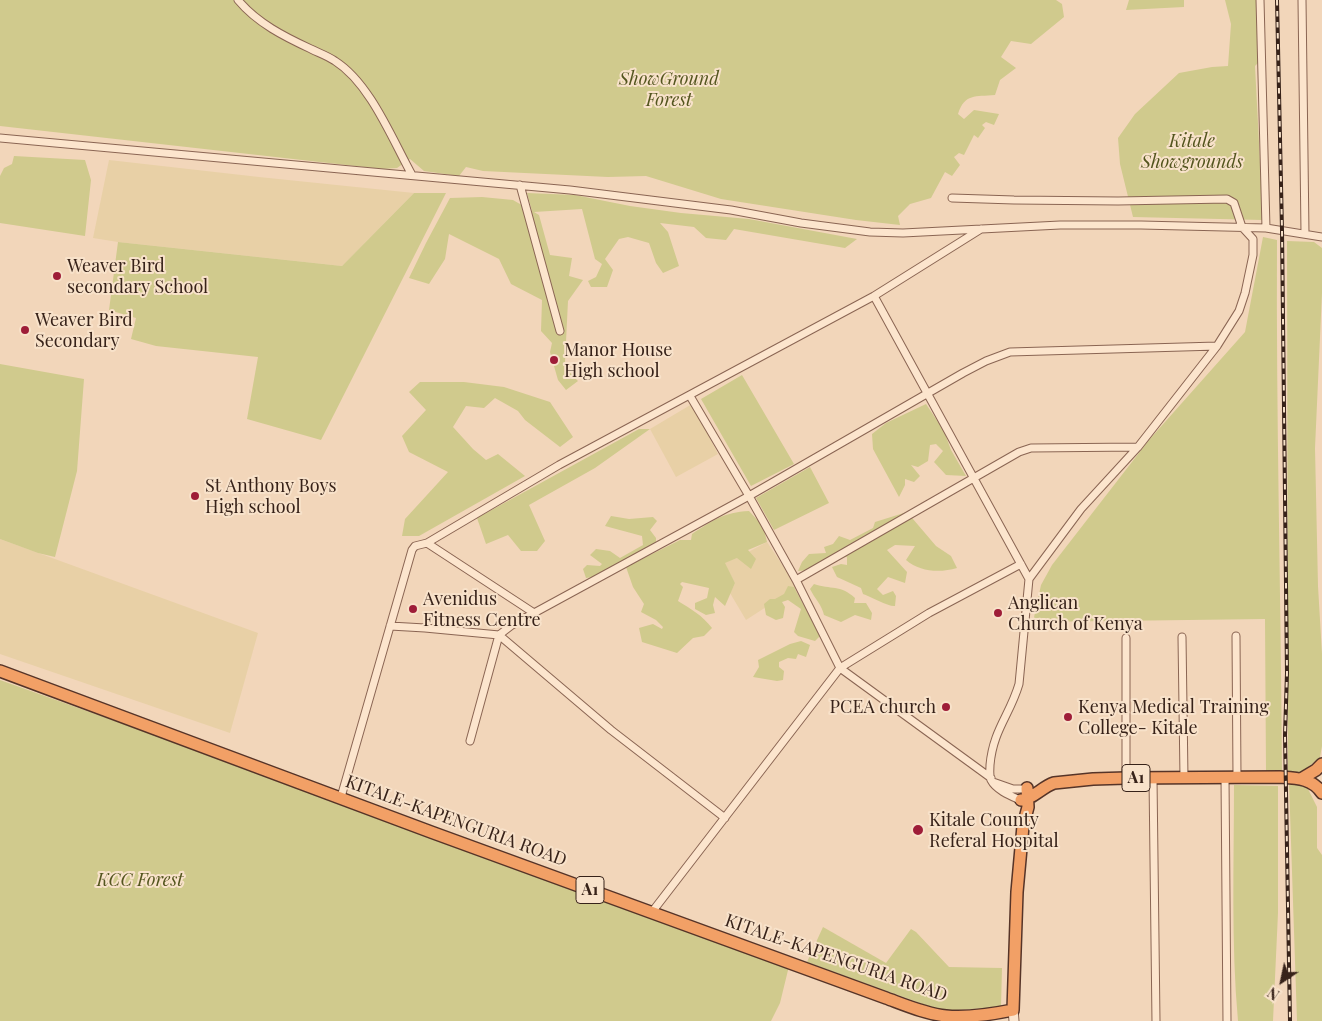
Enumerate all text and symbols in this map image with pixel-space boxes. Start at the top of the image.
park label: ShowGround Forest [619,68,719,110]
park label: Kitale Showgrounds [1141,130,1243,172]
place label: Weaver Bird secondary School [67,255,208,298]
marker: Weaver Bird secondary School [51,270,63,282]
place label: Weaver Bird Secondary [35,309,133,352]
marker: Weaver Bird Secondary [19,324,31,336]
place label: Manor House High school [564,339,672,382]
marker: Manor House High school [548,354,560,366]
place label: St Anthony Boys High school [205,475,337,518]
marker: St Anthony Boys High school [189,490,201,502]
place label: Avenidus Fitness Centre [423,588,541,630]
place label: Anglican Church of Kenya [1008,592,1143,634]
marker: Avenidus Fitness Centre [407,603,419,615]
marker: Anglican Church of Kenya [992,607,1004,619]
place label: PCEA church [830,696,936,718]
place label: Kenya Medical Training College- Kitale [1078,696,1269,739]
marker: PCEA church [940,701,952,713]
marker: Kenya Medical Training College- Kitale [1062,711,1074,723]
road number: A1 [1122,764,1150,791]
street label: KITALE-KAPENGURIA ROAD [342,771,570,871]
place label: Kitale County Referal Hospital [929,809,1059,852]
marker: Kitale County Referal Hospital [911,823,925,837]
park label: KCC Forest [97,869,183,891]
road number: A1 [576,876,604,904]
street label: KITALE-KAPENGURIA ROAD [722,910,950,1006]
north arrow [1257,956,1307,1006]
text: N [1264,983,1283,1005]

